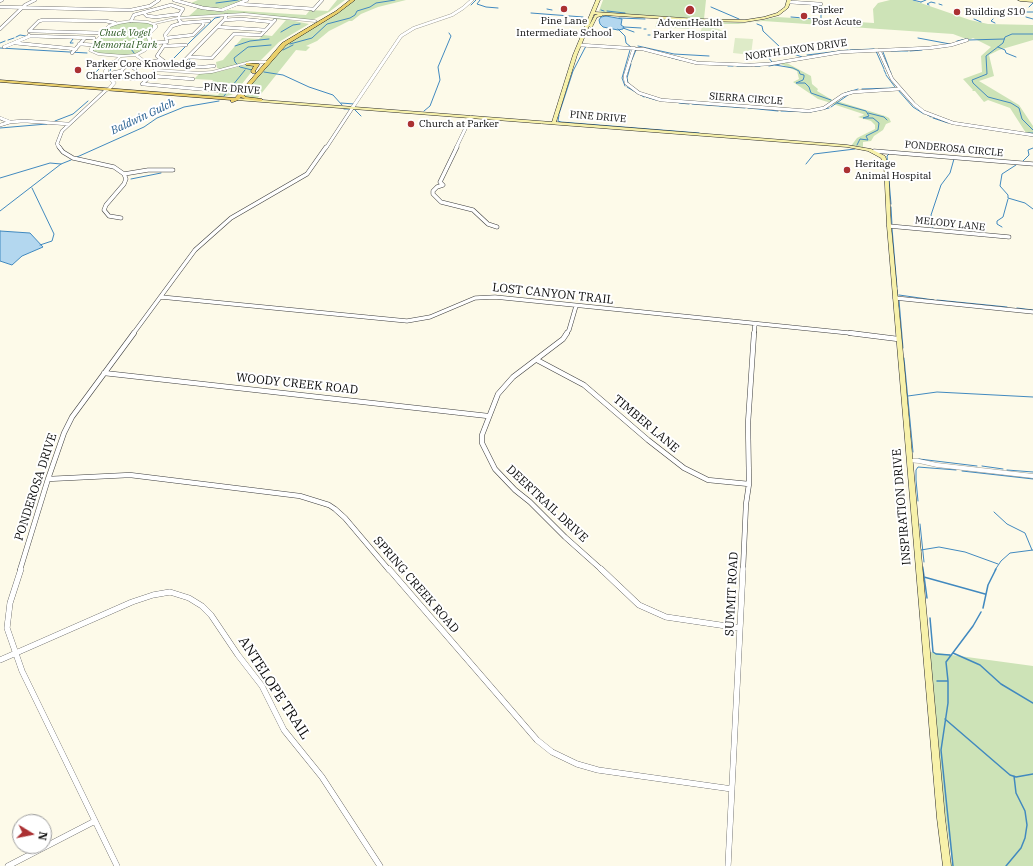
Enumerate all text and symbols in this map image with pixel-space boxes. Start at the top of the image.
marker: Pine Lane Intermediate School [559,4,569,14]
marker: AdventHealth Parker Hospital [684,4,696,16]
place label: Parker Post Acute [812,4,861,28]
place label: Building S10 [965,6,1025,18]
marker: Building S10 [952,7,962,17]
marker: Parker Post Acute [799,11,809,21]
place label: Pine Lane Intermediate School [516,15,612,38]
place label: AdventHealth Parker Hospital [653,17,727,40]
park label: Chuck Vogel Memorial Park [93,27,157,50]
street label: NORTH DIXON DRIVE [744,37,848,63]
place label: Parker Core Knowledge Charter School [86,58,196,82]
marker: Parker Core Knowledge Charter School [73,65,83,75]
street label: PINE DRIVE [203,81,261,97]
street label: SIERRA CIRCLE [709,90,783,108]
water label: Baldwin Gulch [109,96,177,138]
street label: PINE DRIVE [569,109,627,125]
place label: Church at Parker [419,118,499,130]
marker: Church at Parker [406,119,416,129]
street label: PONDEROSA CIRCLE [904,139,1004,159]
place label: Heritage Animal Hospital [855,158,931,182]
marker: Heritage Animal Hospital [842,165,852,175]
street label: MELODY LANE [914,214,986,234]
street label: LOST CANYON TRAIL [492,280,614,308]
street label: WOODY CREEK ROAD [235,370,359,398]
street label: TIMBER LANE [610,392,682,456]
street label: PONDEROSA DRIVE [12,431,60,543]
street label: INSPIRATION DRIVE [890,448,914,566]
street label: DEERTRAIL DRIVE [503,462,591,546]
street label: SPRING CREEK ROAD [370,534,462,636]
street label: SUMMIT ROAD [723,551,741,637]
street label: ANTELOPE TRAIL [235,633,313,743]
north arrow [12,814,52,854]
text: N [35,830,50,841]

